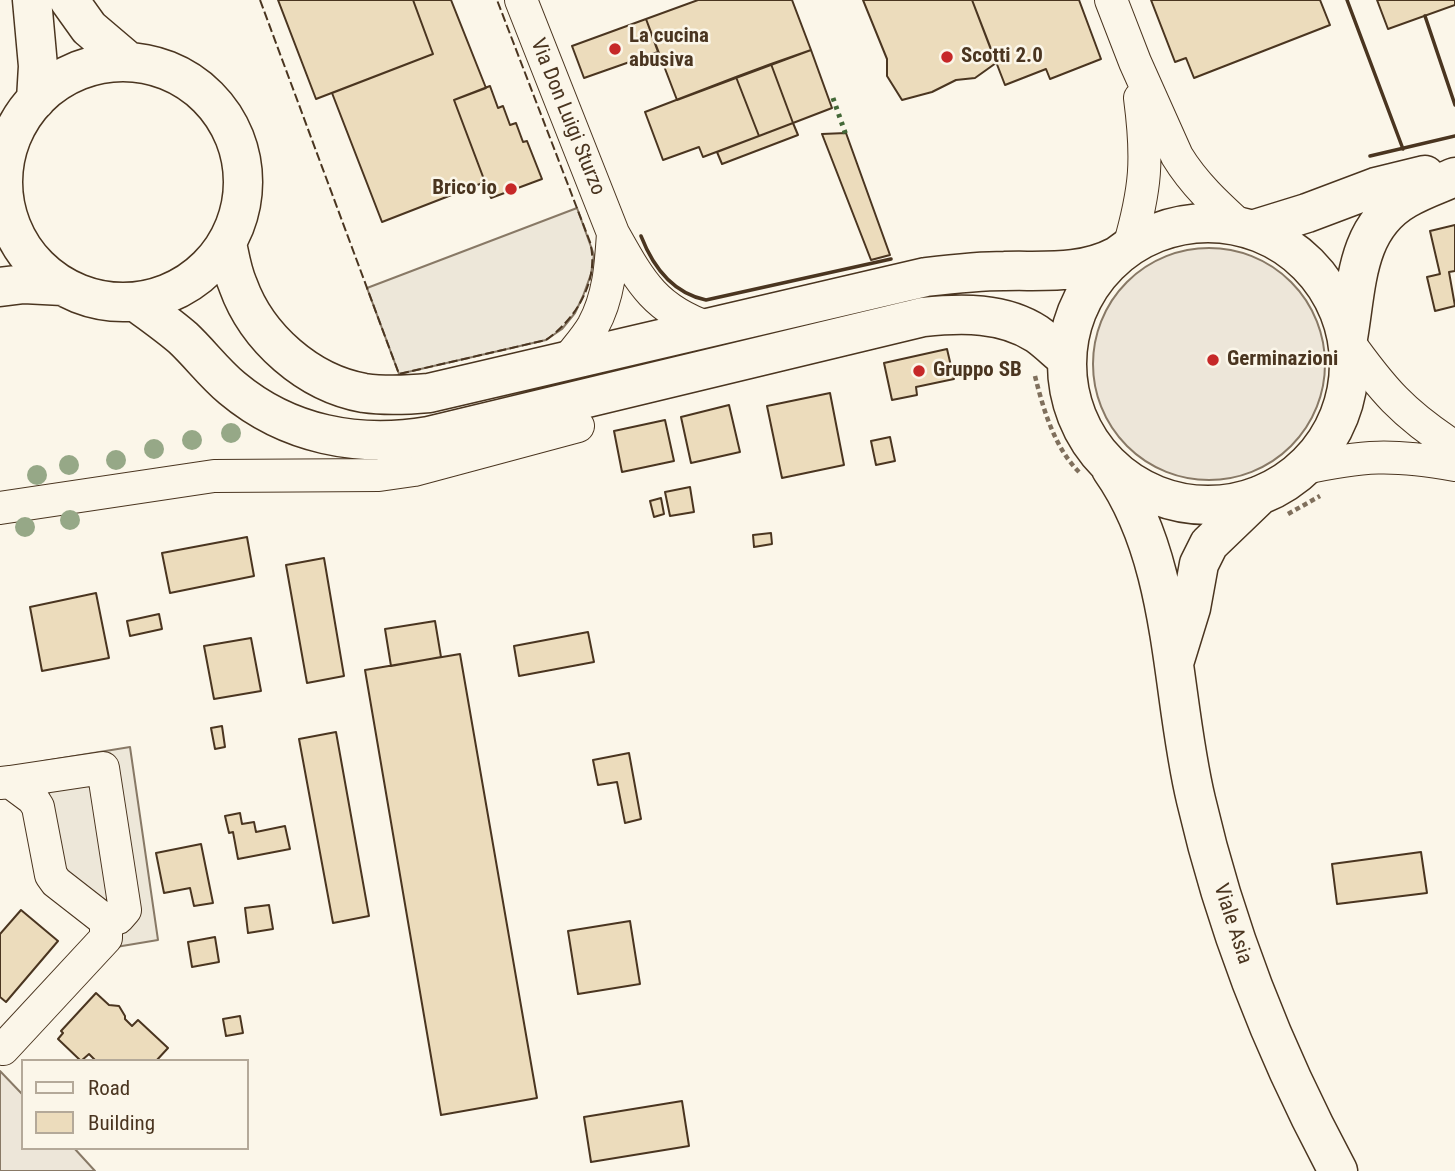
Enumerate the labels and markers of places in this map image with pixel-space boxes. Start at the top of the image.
place label: La cucina abusiva [629,24,709,74]
marker: La cucina abusiva [607,41,623,57]
place label: Scotti 2.0 [961,44,1043,70]
marker: Scotti 2.0 [939,49,955,65]
place label: Brico io [432,176,497,202]
marker: Brico io [503,181,519,197]
place label: Germinazioni [1227,347,1338,373]
marker: Germinazioni [1205,352,1221,368]
place label: Gruppo SB [933,358,1022,384]
marker: Gruppo SB [911,363,927,379]

